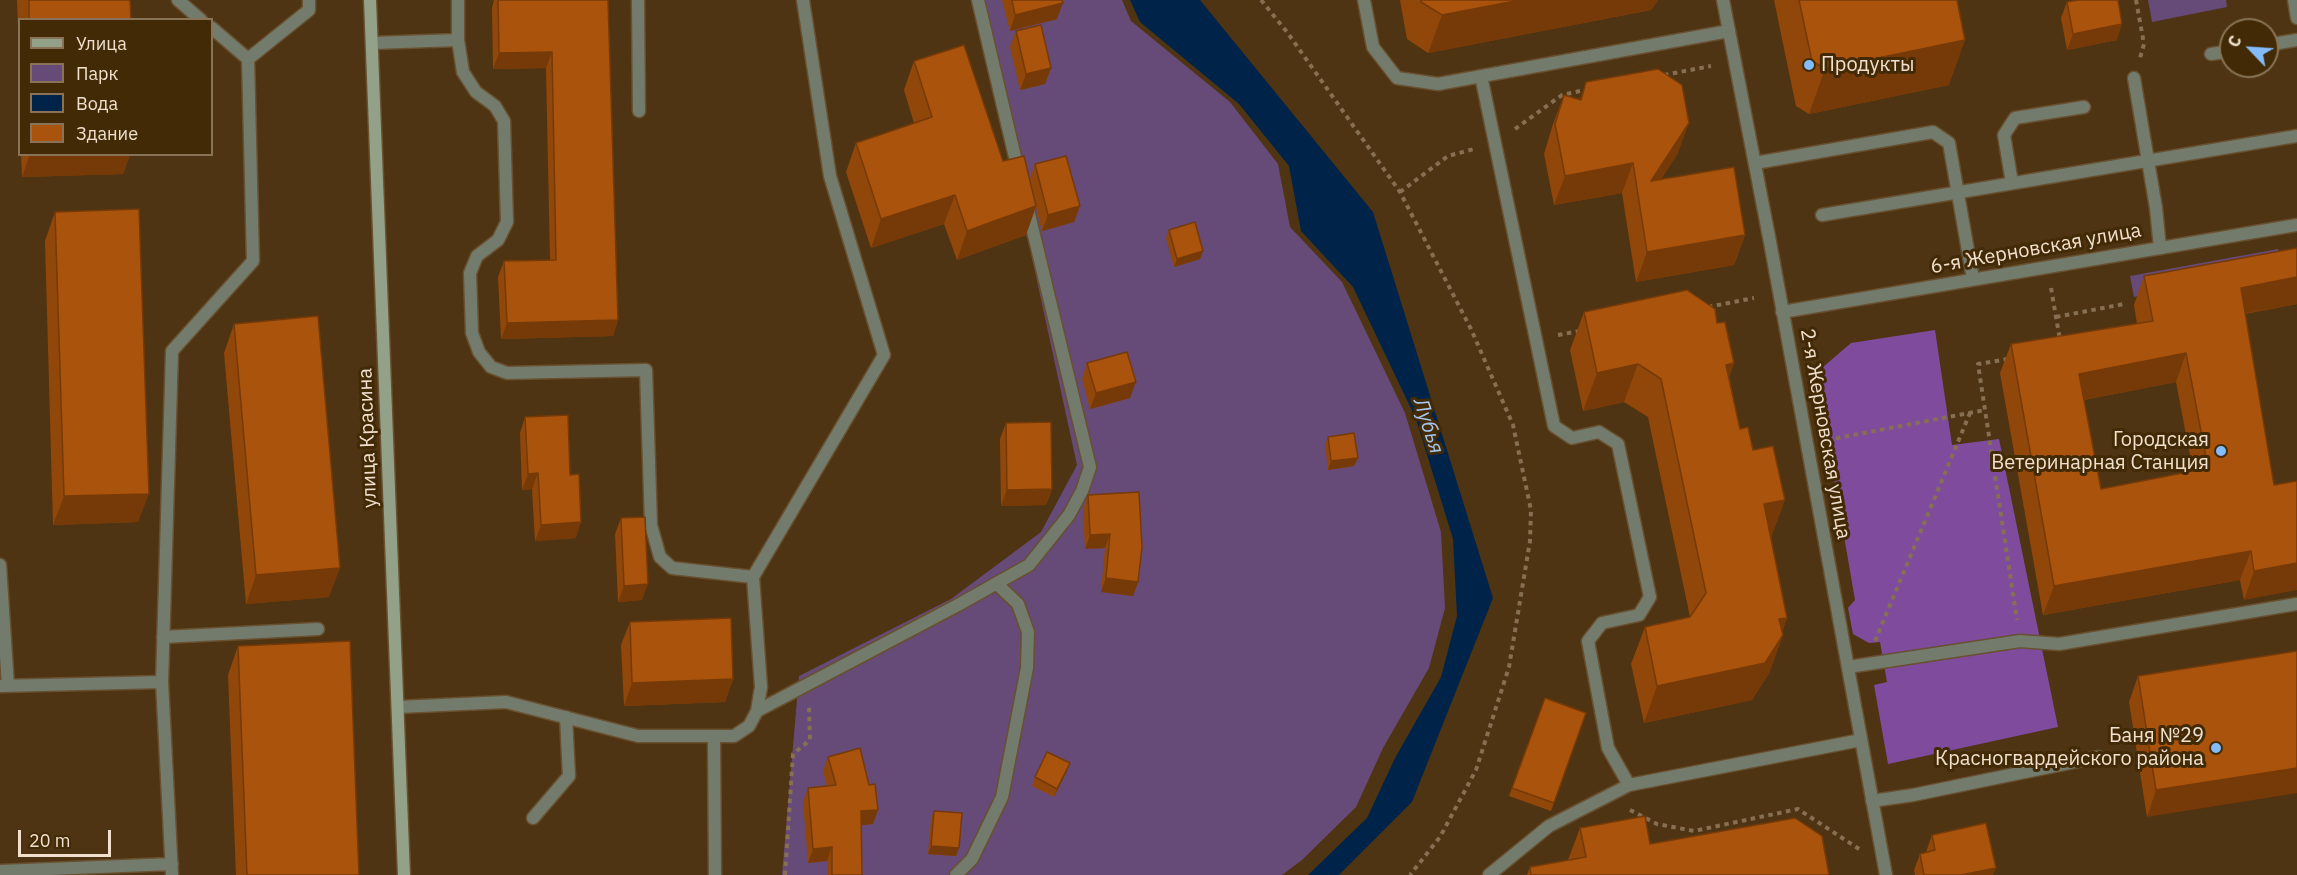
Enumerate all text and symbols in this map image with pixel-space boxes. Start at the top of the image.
legend [18,18,213,156]
north arrow [2219,18,2279,78]
text: Улица [76,32,127,55]
text: С [2223,32,2246,50]
place label: Продукты [1821,53,1914,77]
marker: Продукты [1802,58,1816,72]
text: Парк [76,62,118,85]
text: Вода [76,92,118,115]
text: Здание [76,122,138,145]
street label: 6-я Жерновская улица [1929,219,2143,279]
street label: 2-я Жерновская улица [1795,327,1855,541]
street label: улица Красина [354,368,382,508]
water label: Лубья [1407,395,1449,457]
place label: Городская Ветеринарная Станция [1991,428,2209,475]
marker: Городская Ветеринарная Станция [2214,444,2228,458]
place label: Баня №29 Красногвардейского района [1935,724,2204,771]
marker: Баня №29 Красногвардейского района [2209,741,2223,755]
scale bar [21,818,114,856]
text: 20 m [29,829,71,852]

